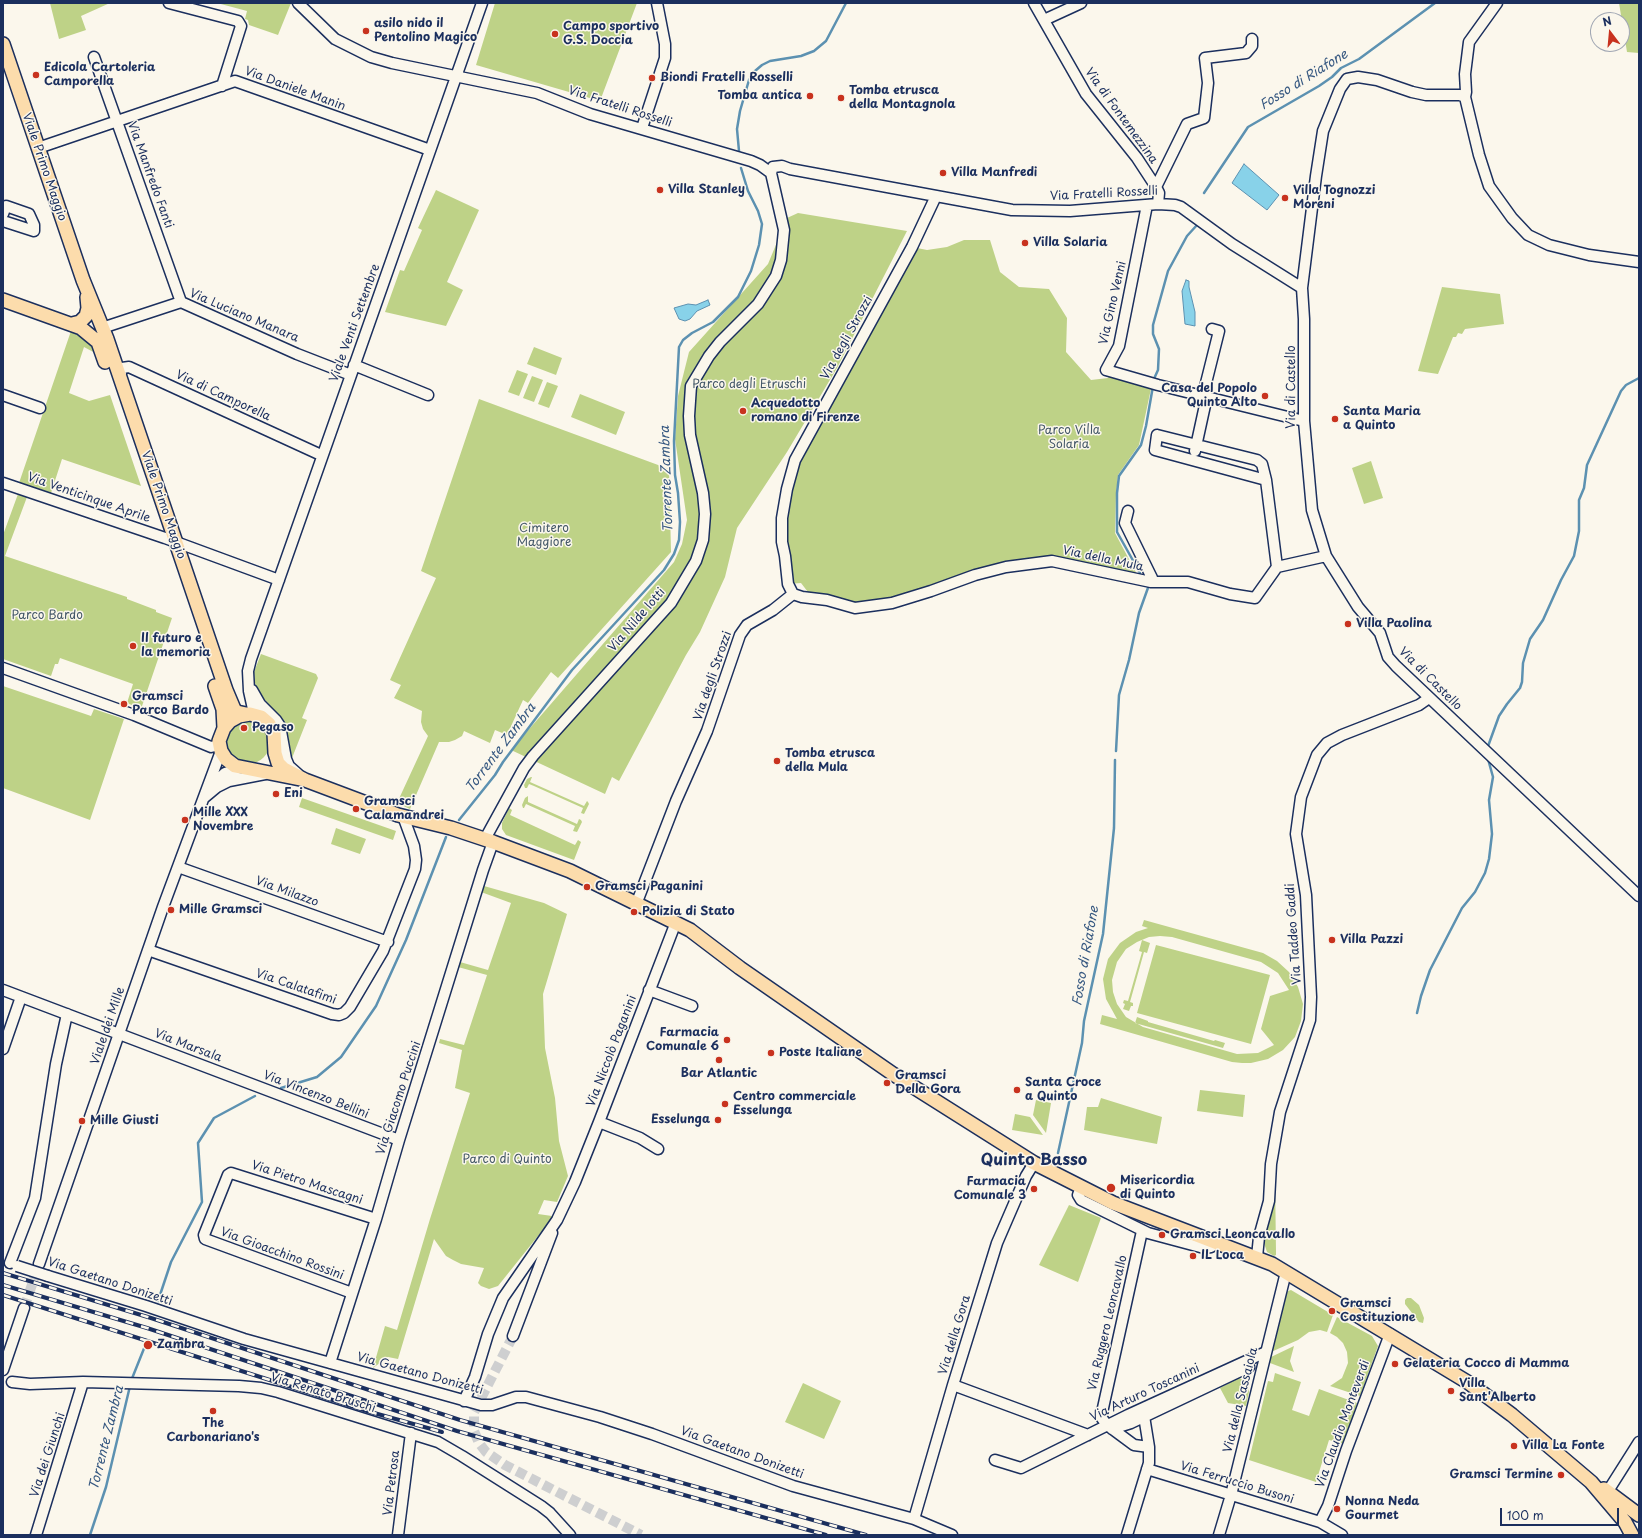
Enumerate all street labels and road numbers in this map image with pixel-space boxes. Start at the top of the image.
street label: Via Daniele Manin [243,64,347,114]
street label: Via di Fontemezzina [1081,65,1161,167]
street label: Via Fratelli Rosselli [566,83,674,131]
street label: Viale Primo Maggio [19,111,69,223]
street label: Via Manfredo Fanti [124,120,176,230]
street label: Via Fratelli Rosselli [1050,184,1158,204]
street label: Via Gino Venni [1096,260,1130,346]
street label: Viale Venti Settembre [327,262,383,384]
street label: Via Luciano Manara [187,286,301,346]
street label: Via degli Strozzi [818,294,876,382]
street label: Via di Castello [1285,345,1299,429]
street label: Via di Camporella [173,368,273,424]
street label: Viale Primo Maggio [138,449,188,561]
street label: Via Venticinque Aprile [26,470,152,526]
street label: Via della Mula [1061,543,1145,575]
street label: Via Nilde Iotti [606,585,668,655]
street label: Via degli Strozzi [691,629,735,723]
street label: Via di Castello [1395,644,1465,714]
street label: Via Milazzo [254,874,320,910]
street label: Via Taddeo Gaddi [1283,883,1305,985]
street label: Via Calatafimi [254,966,338,1008]
street label: Viale dei Mille [88,985,128,1067]
street label: Via Niccolò Paganini [584,993,640,1109]
street label: Via Marsala [152,1027,224,1065]
street label: Via Giacomo Puccini [374,1039,424,1157]
street label: Via Vincenzo Bellini [261,1068,371,1122]
street label: Via Pietro Mascagni [250,1158,364,1208]
street label: Via Gioacchino Rossini [218,1225,346,1283]
street label: Via Ruggero Leoncavallo [1085,1254,1131,1392]
street label: Via Gaetano Donizetti [46,1255,174,1309]
street label: Via della Gora [936,1293,974,1377]
street label: Via della Sassaiola [1221,1346,1261,1454]
street label: Via Gaetano Donizetti [355,1350,485,1398]
street label: Via Claudio Monteverdi [1313,1358,1373,1490]
street label: Via Arturo Toscanini [1088,1361,1202,1425]
street label: Via Renato Bruschi [269,1370,377,1416]
street label: Via dei Giunchi [28,1411,68,1499]
street label: Via Gaetano Donizetti [678,1424,806,1482]
street label: Via Petrosa [381,1450,403,1516]
street label: Via Ferruccio Busoni [1178,1459,1296,1507]

